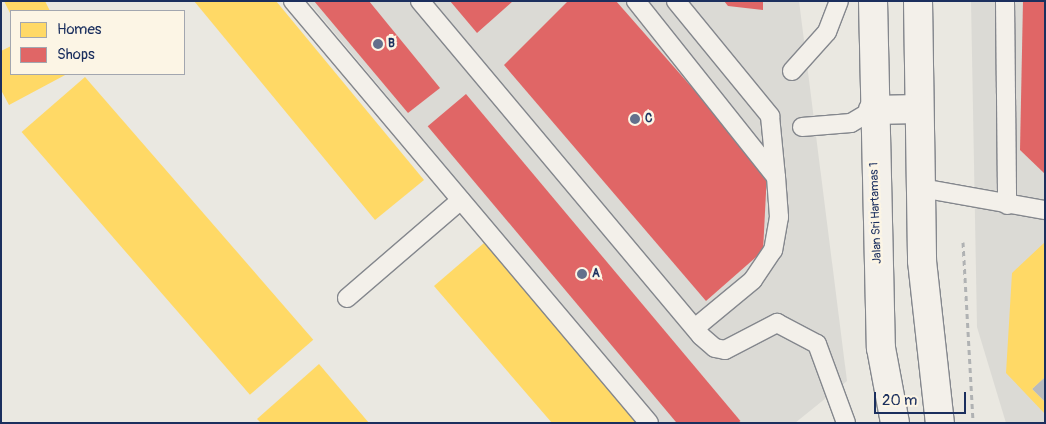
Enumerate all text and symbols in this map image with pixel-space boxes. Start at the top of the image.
legend [10,10,185,75]
text: Homes [57,20,102,39]
place label: B [388,37,395,51]
marker: B [372,38,384,50]
text: Shops [57,45,95,64]
place label: C [645,112,652,126]
marker: C [629,113,641,125]
street label: Jalan Sri Hartamas 1 [867,162,885,264]
place label: A [592,267,600,281]
marker: A [576,268,588,280]
scale bar [876,382,968,414]
text: 20 m [882,391,917,410]

